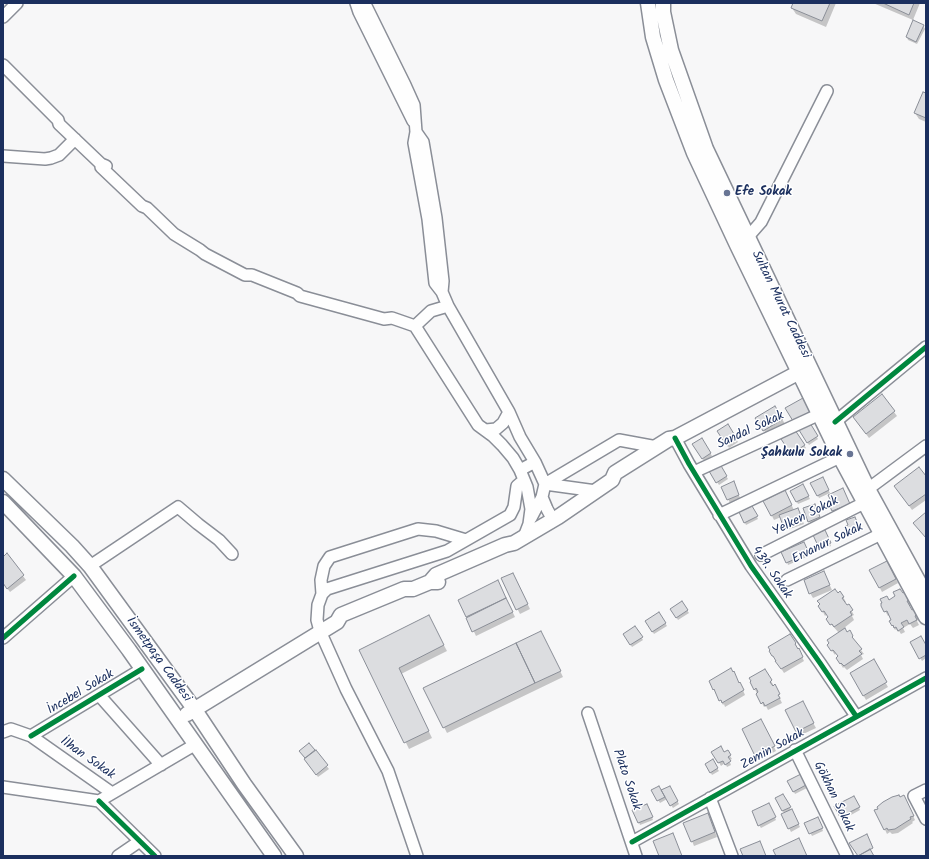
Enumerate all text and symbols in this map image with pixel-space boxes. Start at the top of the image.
place label: Efe Sokak [735,185,792,201]
marker: Efe Sokak [722,188,732,198]
street label: Sultan Murat Caddesi [747,249,813,361]
street label: Sandal Sokak [715,409,787,453]
place label: Şahkulu Sokak [761,446,842,462]
marker: Şahkulu Sokak [845,449,855,459]
street label: Yelken Sokak [771,494,841,540]
street label: Ervanur Sokak [790,520,866,568]
street label: 439. Sokak [747,544,795,602]
street label: İsmetpaşa Caddesi [122,614,194,706]
street label: İncebel Sokak [45,667,117,719]
street label: Zemin Sokak [738,726,808,774]
street label: İlhan Sokak [57,734,117,784]
street label: Plato Sokak [608,747,644,813]
street label: Gökhan Sokak [809,759,857,835]

